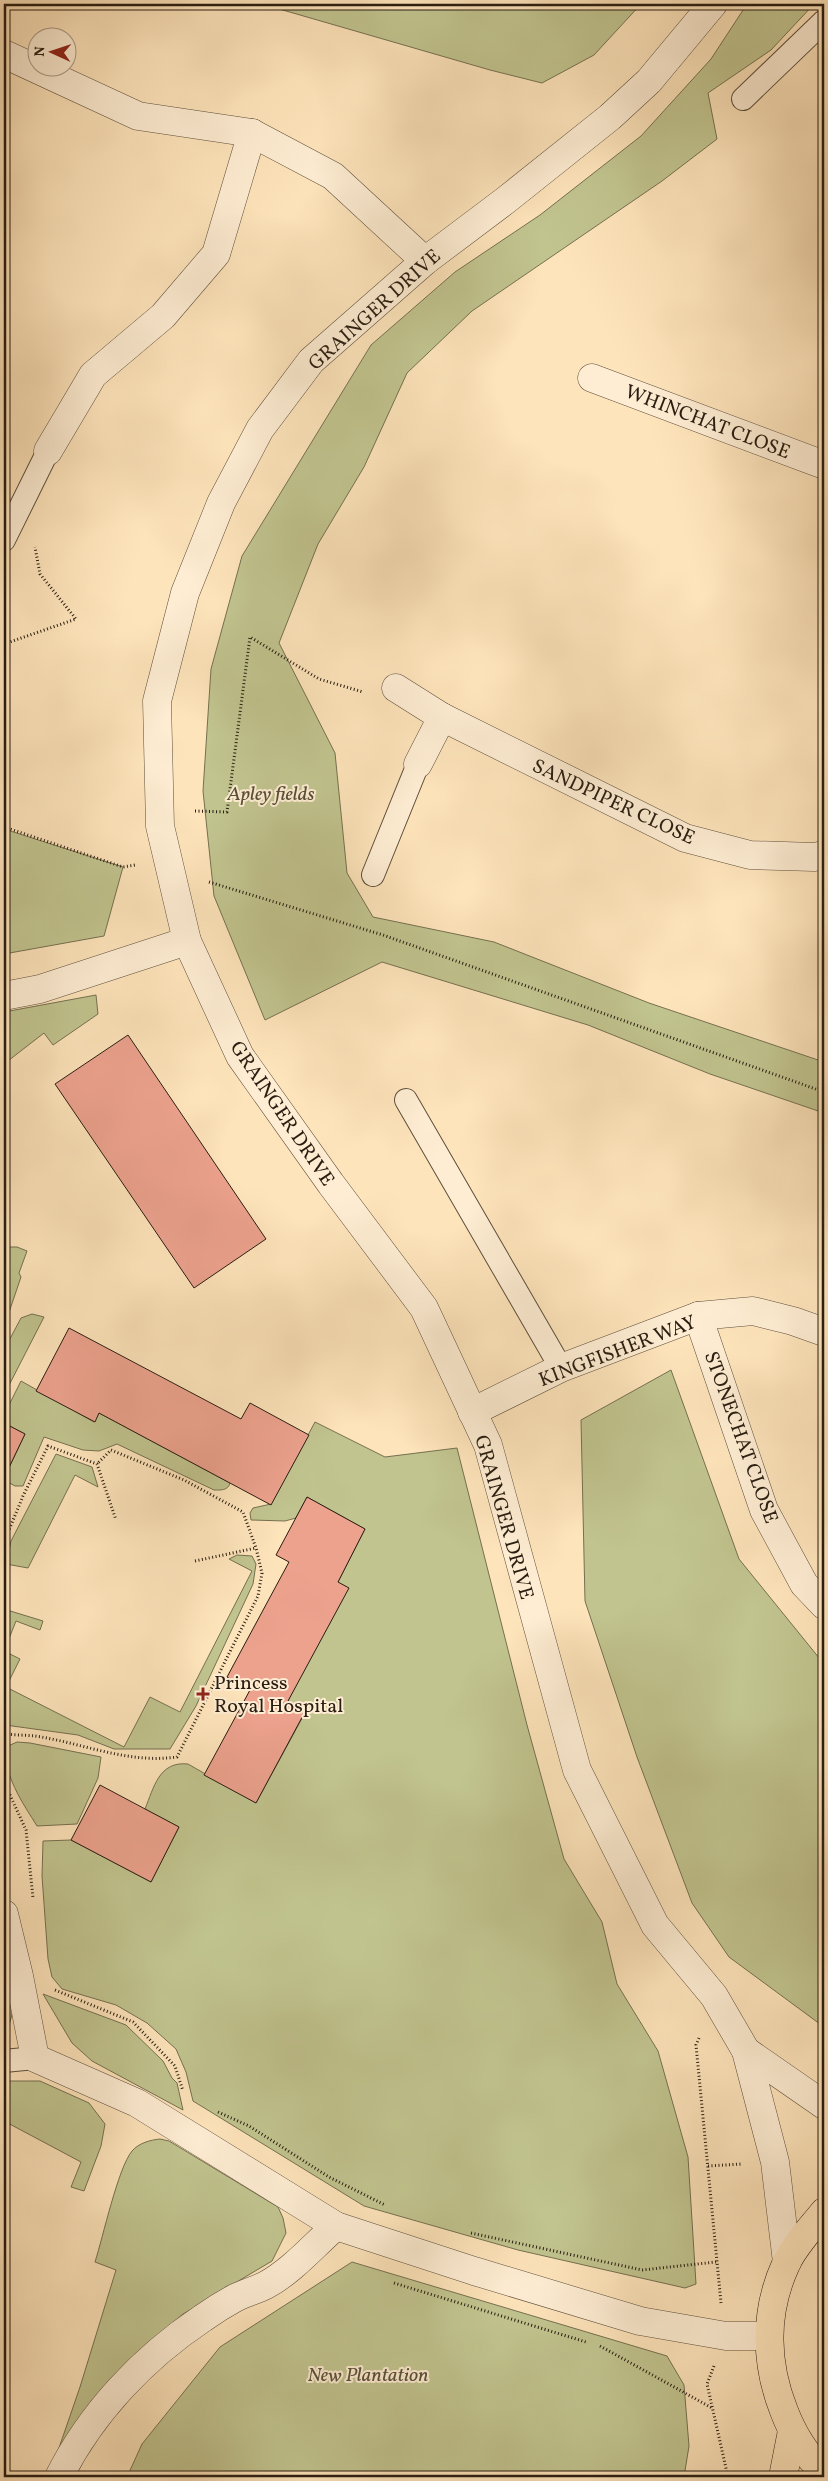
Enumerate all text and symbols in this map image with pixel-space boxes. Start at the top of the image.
north arrow [28,28,78,78]
text: N [31,46,50,57]
street label: GRAINGER DRIVE [303,243,448,378]
street label: WHINCHAT CLOSE [621,378,794,467]
street label: SANDPIPER CLOSE [527,753,699,853]
park label: Apley fields [226,781,315,809]
street label: GRAINGER DRIVE [222,1036,340,1192]
street label: KINGFISHER WAY [535,1309,701,1395]
street label: STONECHAT CLOSE [696,1348,784,1528]
street label: GRAINGER DRIVE [466,1432,540,1603]
place label: Princess Royal Hospital [214,1670,343,1721]
marker: Princess Royal Hospital [196,1687,210,1701]
park label: New Plantation [308,2362,428,2390]

